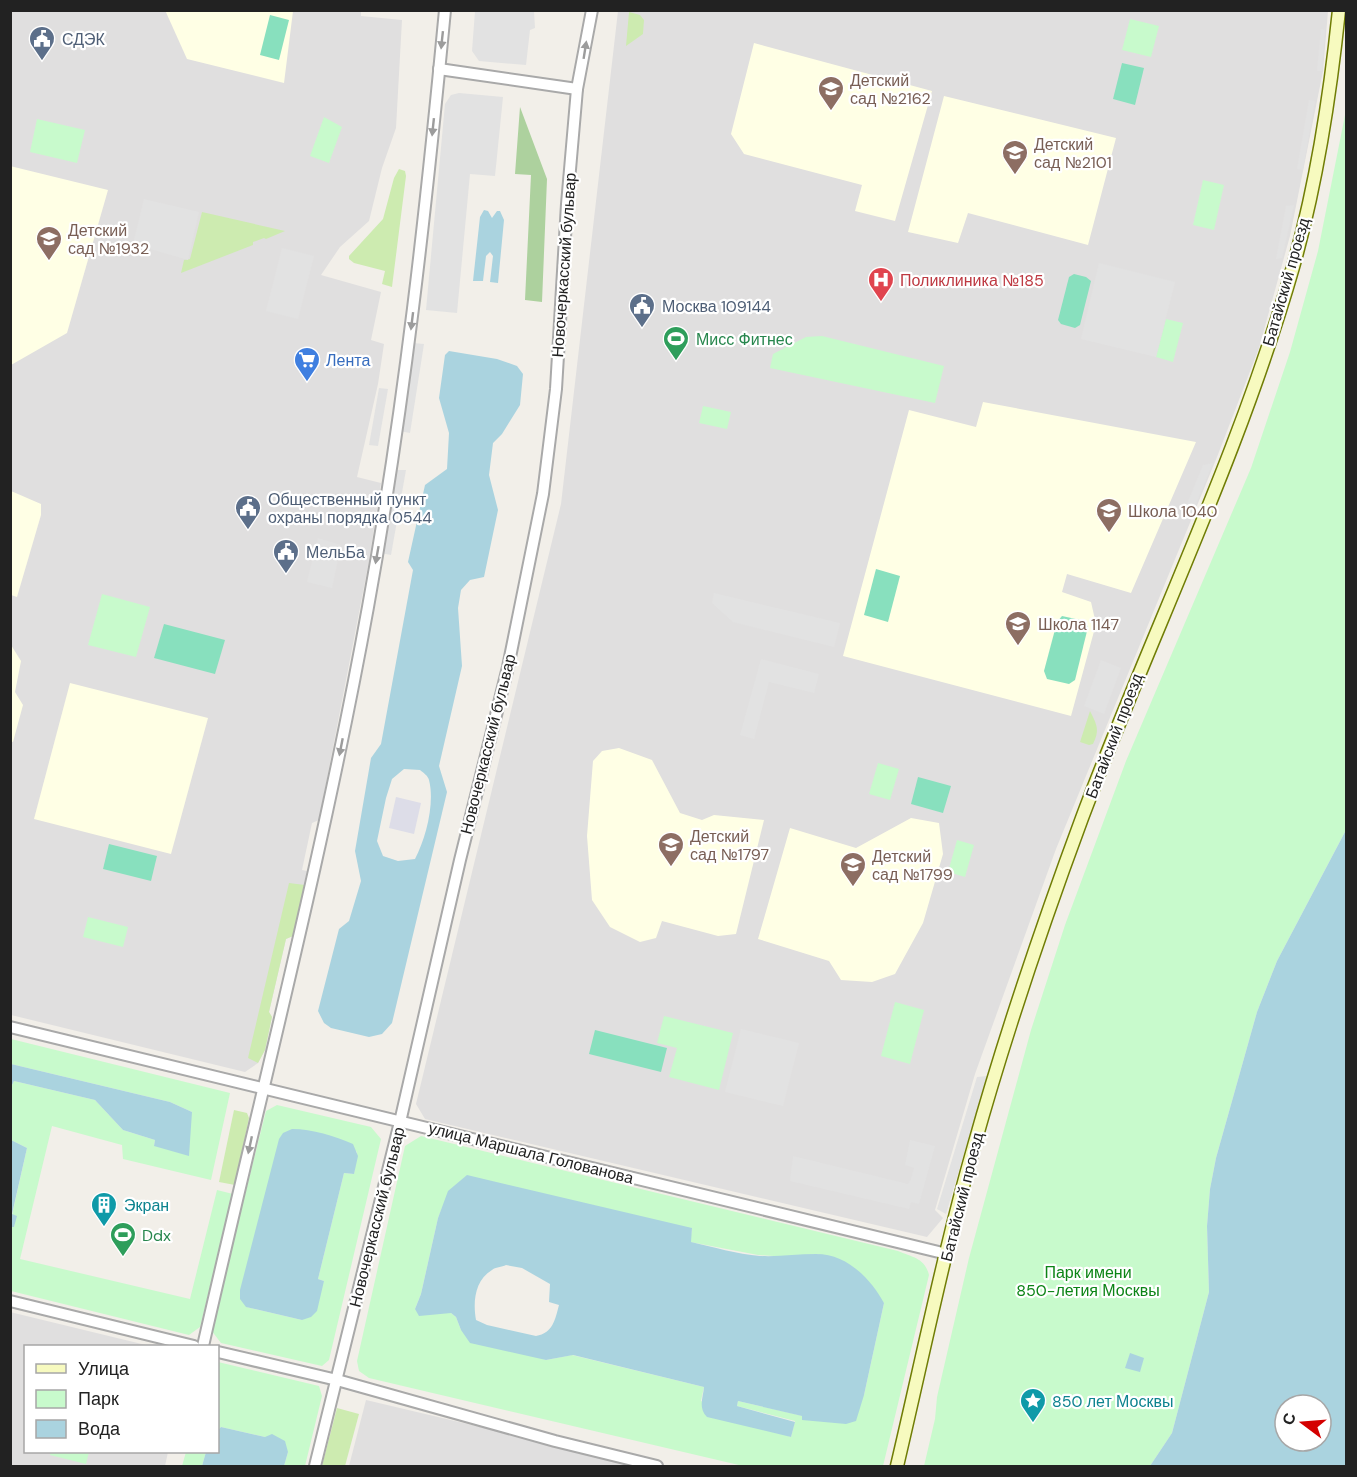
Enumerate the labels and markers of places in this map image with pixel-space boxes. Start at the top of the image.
public building icon: СДЭК [27,24,57,62]
place label: СДЭК [62,29,106,50]
place label: Детский сад №2162 [850,70,931,109]
school or university icon: Детский сад №2162 [816,74,846,112]
place label: Детский сад №2101 [1034,134,1112,173]
school or university icon: Детский сад №2101 [1000,138,1030,176]
place label: Детский сад №1932 [68,220,149,259]
school or university icon: Детский сад №1932 [34,224,64,262]
hospital icon: Поликлиника №185 [866,265,896,303]
place label: Поликлиника №185 [900,270,1044,291]
public building icon: Москва 109144 [627,291,657,329]
place label: Москва 109144 [662,296,771,317]
sports icon: Мисс Фитнес [661,324,691,362]
place label: Мисс Фитнес [696,329,793,350]
supermarket icon: Лента [292,345,322,383]
place label: Лента [326,350,370,371]
place label: Общественный пункт охраны порядка 0544 [268,489,432,528]
public building icon: Общественный пункт охраны порядка 0544 [233,493,263,531]
school or university icon: Школа 1040 [1094,496,1124,534]
place label: Школа 1040 [1128,501,1218,522]
public building icon: МельБа [271,537,301,575]
place label: МельБа [306,542,365,563]
school or university icon: Школа 1147 [1003,609,1033,647]
place label: Школа 1147 [1038,614,1119,635]
place label: Детский сад №1797 [690,826,769,865]
school or university icon: Детский сад №1797 [656,830,686,868]
place label: Детский сад №1799 [872,846,953,885]
school or university icon: Детский сад №1799 [838,850,868,888]
building icon: Экран [89,1190,119,1228]
place label: Экран [124,1195,169,1216]
sports icon: Ddx [108,1220,138,1258]
place label: Ddx [142,1225,171,1246]
place icon: 850 лет Москвы [1018,1386,1048,1424]
place label: 850 лет Москвы [1052,1391,1173,1412]

